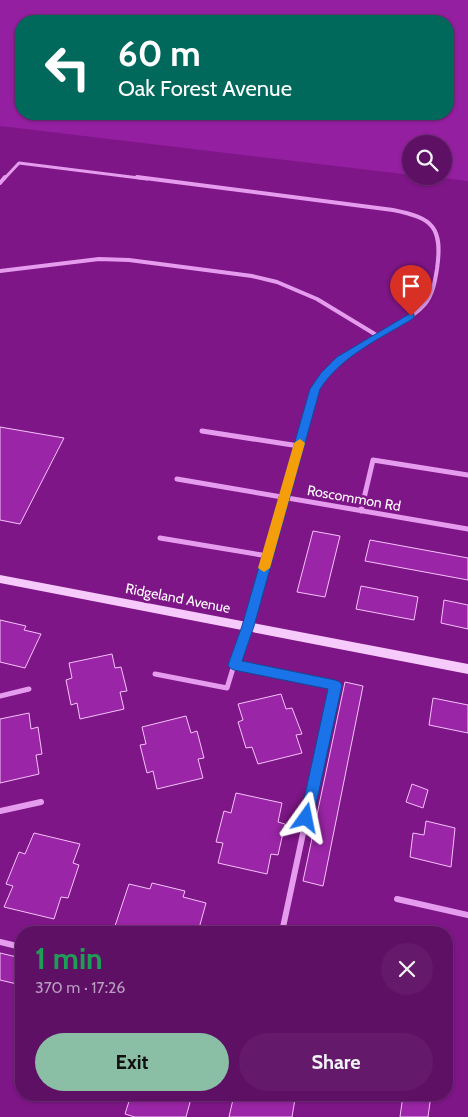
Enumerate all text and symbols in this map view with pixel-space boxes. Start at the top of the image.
text: 60 m [118,32,201,75]
icon: left [35,35,100,100]
text: Oak Forest Avenue [118,75,292,102]
map controls [402,135,452,185]
button: search [402,135,452,185]
pin [390,265,432,316]
icon: arrive [397,272,425,300]
street label: Roscommon Rd [306,481,402,515]
street label: Ridgeland Avenue [124,579,232,617]
position arrow [279,791,331,843]
text: 1 min [35,940,103,977]
button: close [381,943,433,995]
text: 370 m · 17:26 [35,978,125,997]
button: Exit [35,1033,229,1091]
button: Share [239,1033,433,1091]

